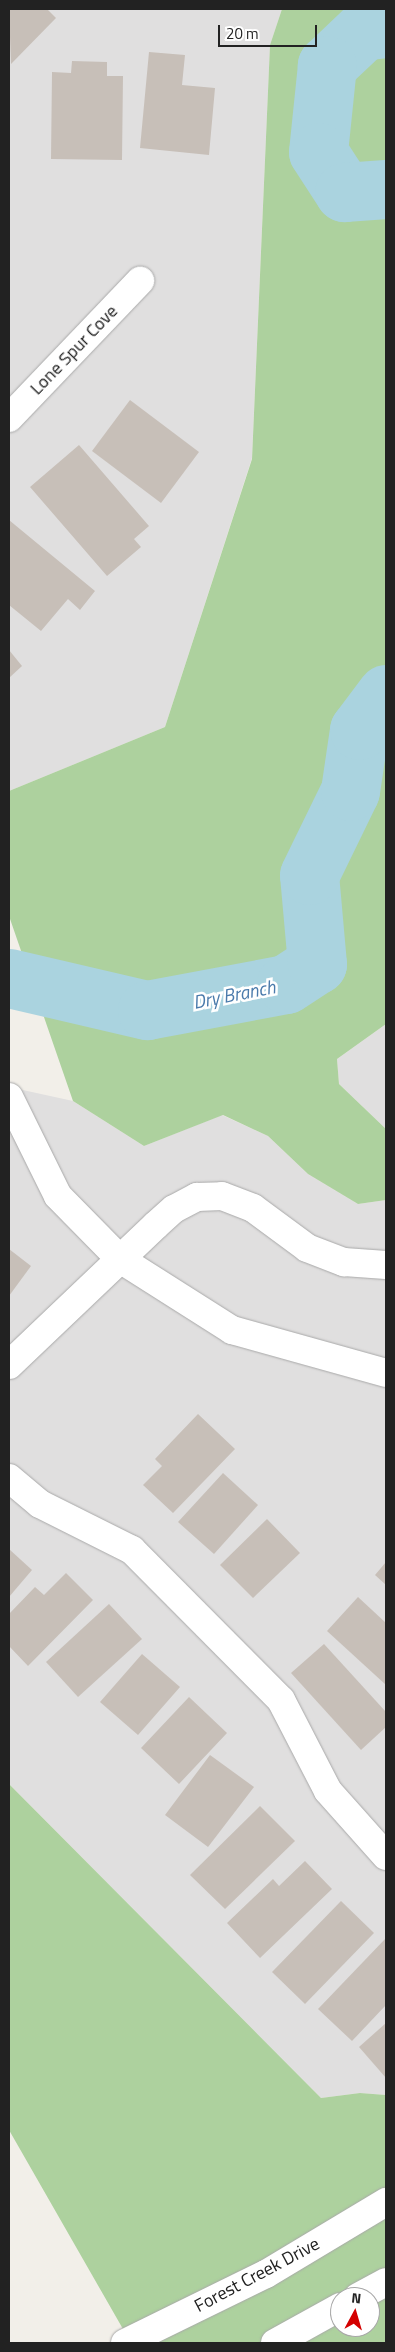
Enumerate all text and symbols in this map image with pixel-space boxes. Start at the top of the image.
scale bar [220,15,319,47]
text: 20 m [226,22,259,45]
street label: Lone Spur Cove [26,301,122,399]
water label: Dry Branch [191,975,277,1013]
street label: Forest Creek Drive [191,2233,323,2317]
north arrow [330,2287,380,2337]
text: N [351,2287,362,2309]

